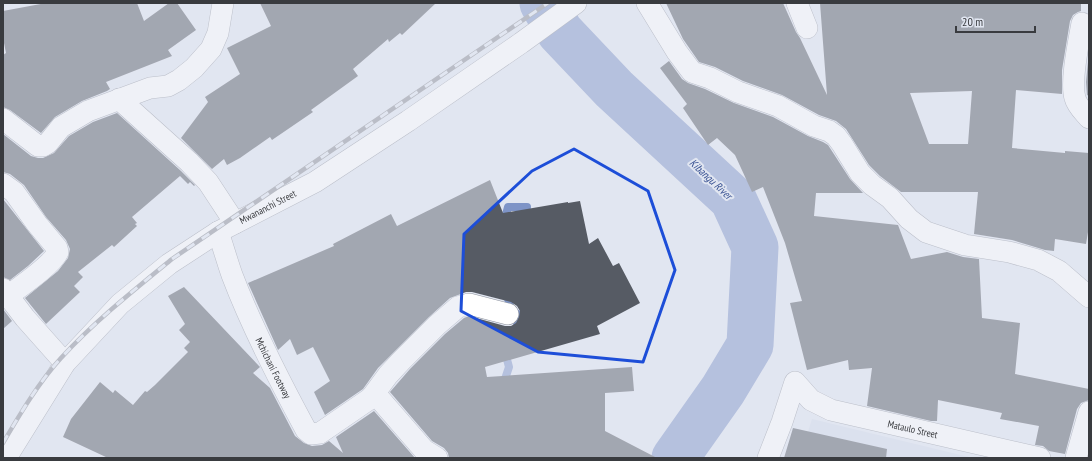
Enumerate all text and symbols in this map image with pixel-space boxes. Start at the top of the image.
scale bar [956,8,1035,34]
text: 20 m [962,14,983,29]
water label: Kibangu River [687,156,737,204]
street label: Mwananchi Street [237,187,299,227]
street label: Mchichani Footway [253,335,294,401]
street label: Mataulo Street [886,417,939,441]

